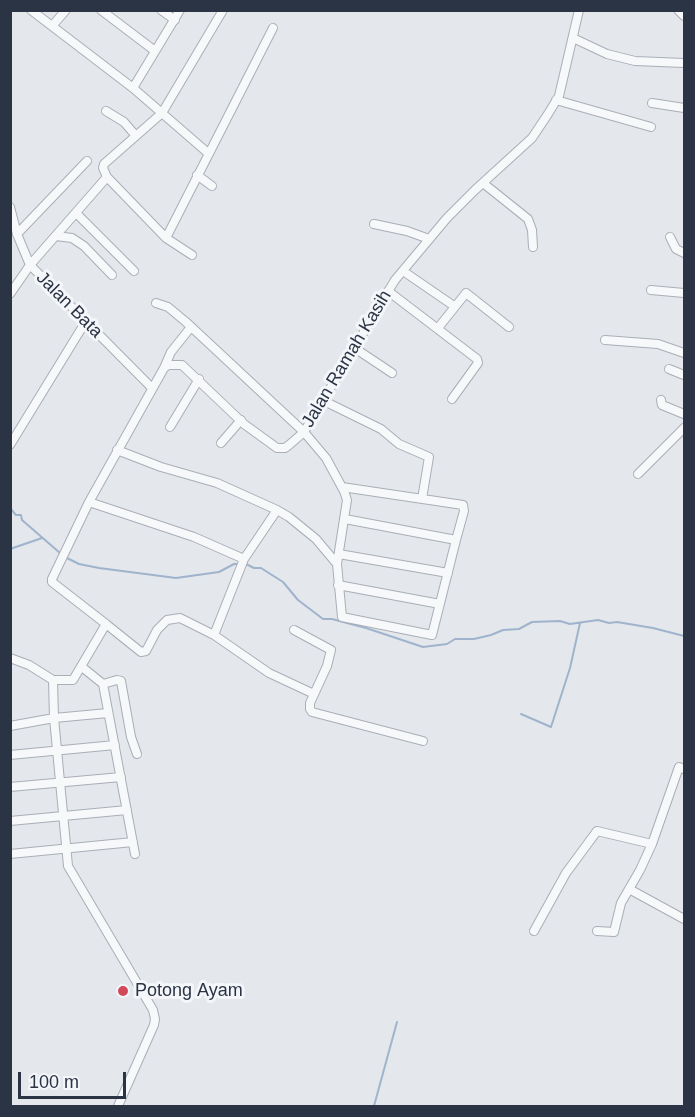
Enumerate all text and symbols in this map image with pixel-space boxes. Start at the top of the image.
street label: Jalan Bata [31,267,107,343]
street label: Jalan Ramah Kasih [298,287,396,431]
place label: Potong Ayam [135,980,243,1002]
marker: Potong Ayam [116,984,130,998]
scale bar [21,1060,129,1098]
text: 100 m [29,1072,79,1092]

